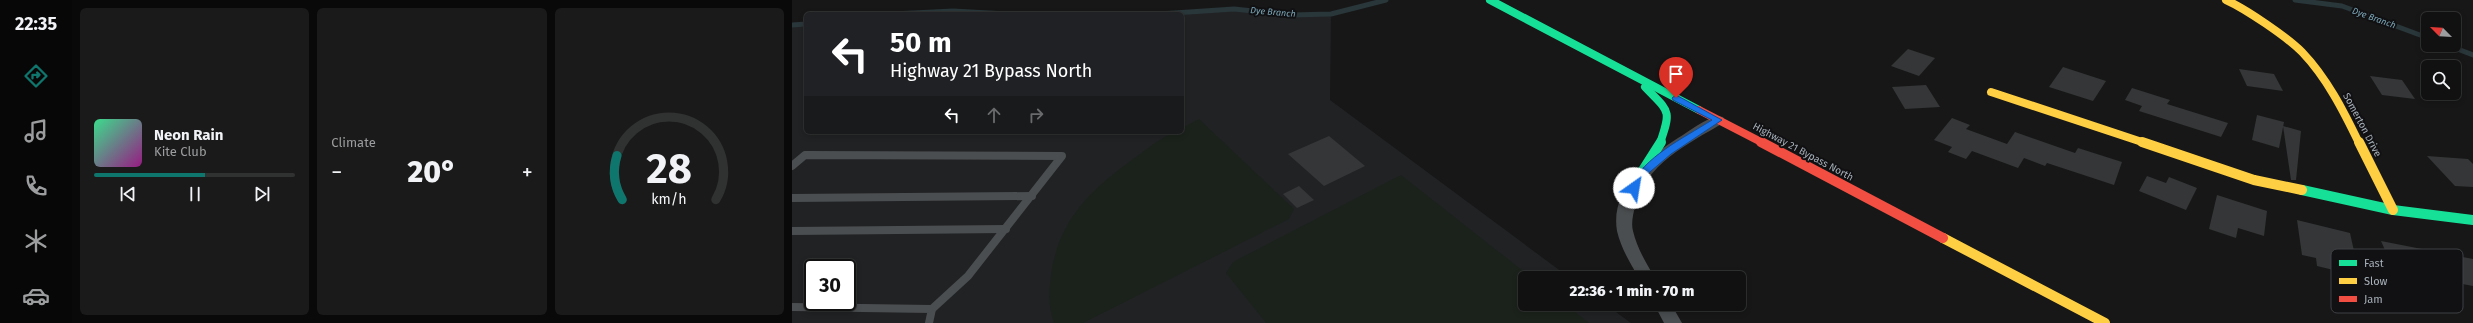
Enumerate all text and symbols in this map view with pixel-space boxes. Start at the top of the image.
water label: Dye Branch [1250,5,1296,19]
water label: Dye Branch [2351,6,2397,30]
north arrow [2421,12,2461,52]
map controls [2421,12,2461,100]
text: 22:35 [15,13,57,35]
text: 50 m [890,26,952,59]
icon: left [824,28,876,80]
pin [1659,57,1693,98]
text: Highway 21 Bypass North [890,60,1092,82]
button: search [2421,60,2461,100]
icon: directions [22,62,50,90]
icon: arrive [1665,63,1687,85]
street label: Somerton Drive [2340,91,2384,159]
icon: left [941,104,963,126]
icon: ahead [983,104,1005,126]
icon: right [1025,104,1047,126]
icon: music [22,117,50,145]
street label: Highway 21 Bypass North [1751,120,1855,184]
text: Neon Rain [154,126,223,144]
text: Climate [331,135,376,150]
text: 28 [646,143,692,193]
text: Kite Club [154,144,207,159]
text: 20° [407,154,457,190]
text: − [331,159,342,186]
text: + [522,159,533,186]
position arrow [1613,167,1655,209]
icon: phone [22,172,50,200]
icon: previous [117,183,139,205]
icon: pause [184,183,206,205]
icon: next [251,183,273,205]
text: km/h [652,190,687,207]
icon: climate [22,227,50,255]
legend [2331,249,2463,313]
text: Fast [2364,257,2384,270]
speed limit sign: 30 [804,259,856,311]
text: Slow [2364,275,2388,288]
icon: car [22,282,50,310]
text: 22:36 · 1 min · 70 m [1570,282,1694,300]
text: Jam [2364,293,2383,306]

